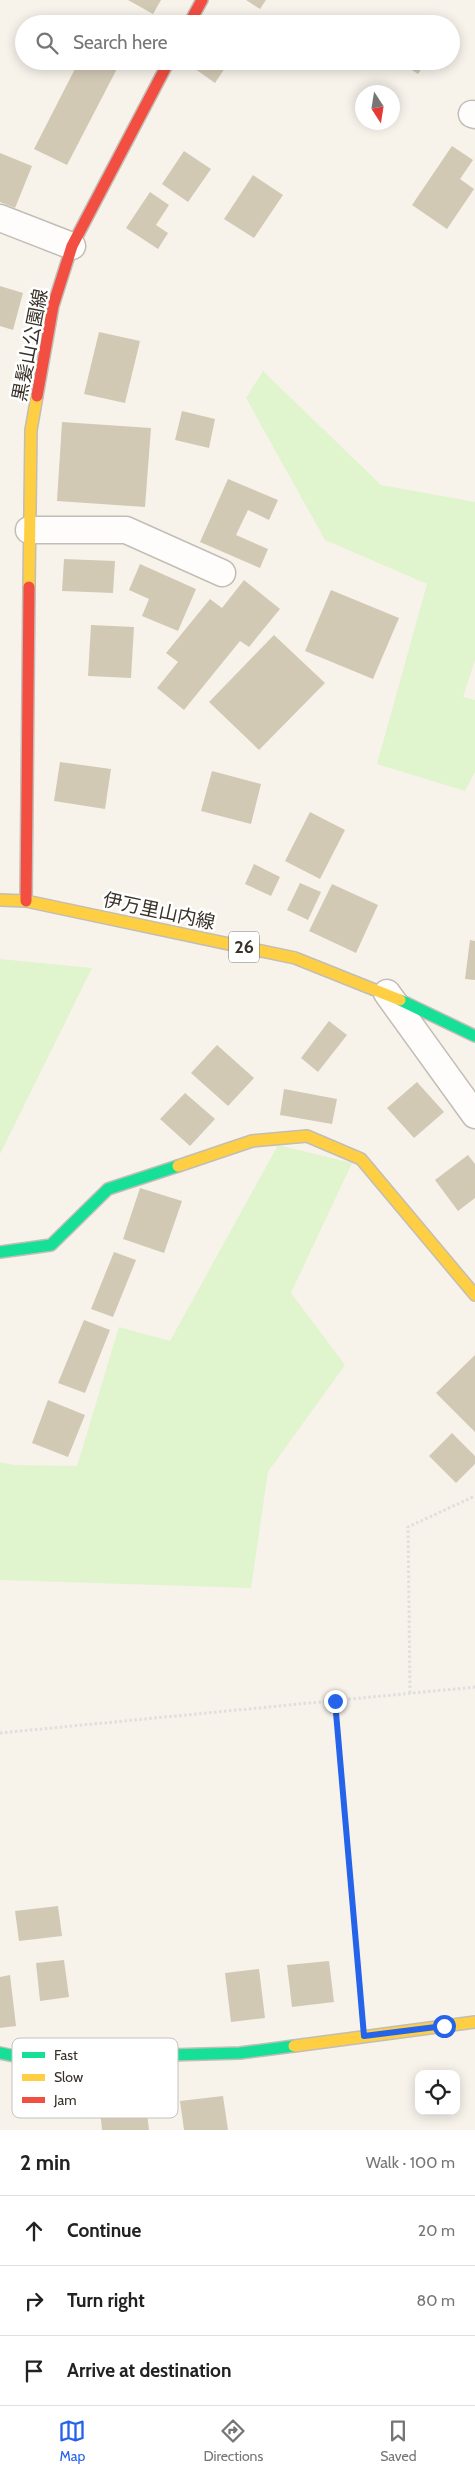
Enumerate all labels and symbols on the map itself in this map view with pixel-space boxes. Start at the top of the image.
north arrow [355,85,400,130]
street label: 黒髪山公園線 [8,287,52,403]
street label: 伊万里山内線 [101,888,217,934]
road number: 26 [229,932,259,962]
route end [324,1690,347,1713]
route start [433,2015,456,2038]
legend [12,2038,178,2118]
text: Fast [54,2046,78,2064]
text: Slow [54,2068,83,2086]
text: Jam [53,2091,76,2109]

